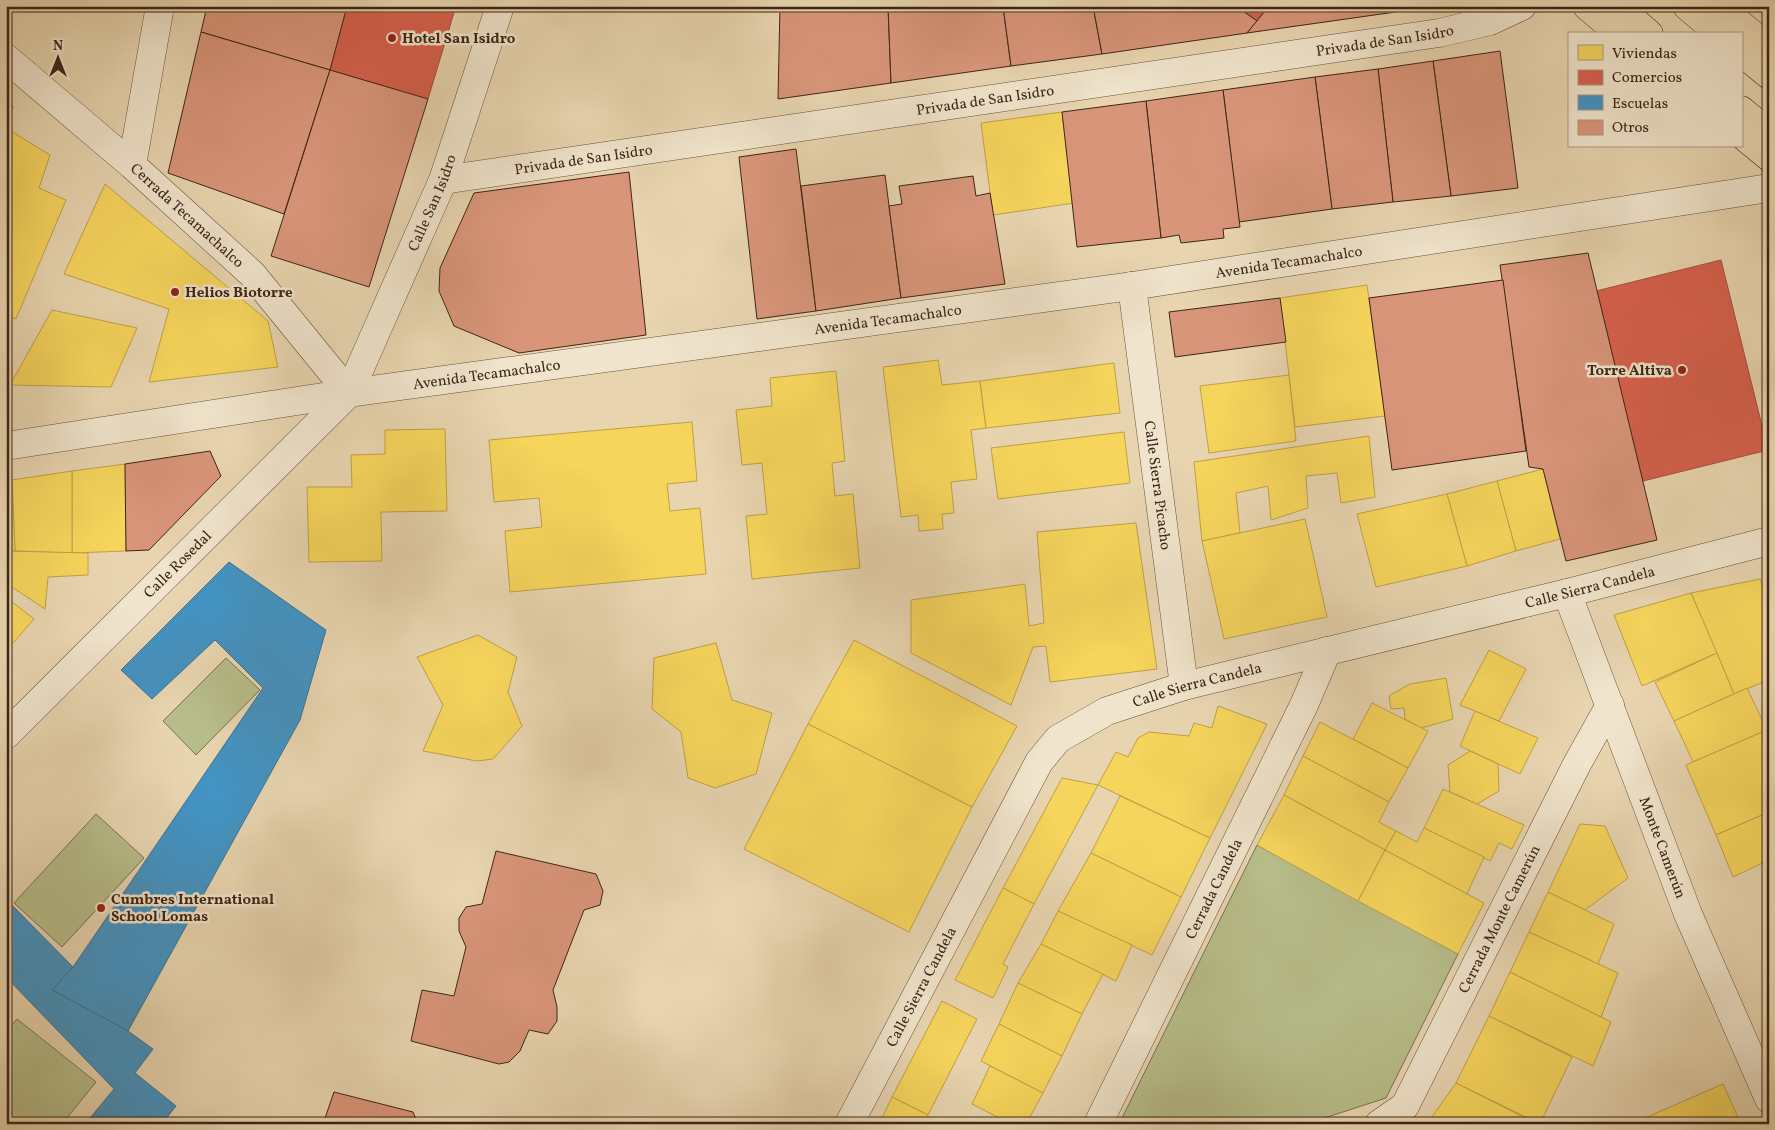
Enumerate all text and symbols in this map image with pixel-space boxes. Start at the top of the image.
street label: Privada de San Isidro [1315,21,1456,63]
place label: Hotel San Isidro [402,29,516,50]
north arrow [32,32,82,82]
marker: Hotel San Isidro [386,32,398,44]
legend [1568,32,1742,148]
text: N [53,37,63,56]
text: Viviendas [1612,44,1677,65]
text: Comercios [1612,68,1682,89]
street label: Privada de San Isidro [915,81,1056,122]
text: Escuelas [1612,94,1668,115]
text: Otros [1612,118,1649,139]
street label: Privada de San Isidro [513,140,654,181]
street label: Calle San Isidro [404,152,463,255]
street label: Cerrada Tecamachalco [125,159,248,274]
street label: Avenida Tecamachalco [1214,242,1364,285]
place label: Helios Biotorre [185,283,293,304]
marker: Helios Biotorre [169,286,181,298]
street label: Avenida Tecamachalco [813,300,963,341]
street label: Avenida Tecamachalco [412,355,562,396]
place label: Torre Altiva [1587,361,1672,382]
marker: Torre Altiva [1676,364,1688,376]
street label: Calle Sierra Picacho [1138,420,1175,551]
street label: Calle Rosedal [140,527,217,604]
street label: Calle Sierra Candela [1523,562,1658,615]
street label: Calle Sierra Candela [1130,658,1264,714]
street label: Monte Camerún [1633,794,1690,902]
street label: Cerrada Candela [1181,836,1249,943]
street label: Cerrada Monte Camerún [1454,842,1546,997]
place label: Cumbres International School Lomas [111,890,274,928]
marker: Cumbres International School Lomas [95,902,107,914]
street label: Calle Sierra Candela [882,924,963,1051]

